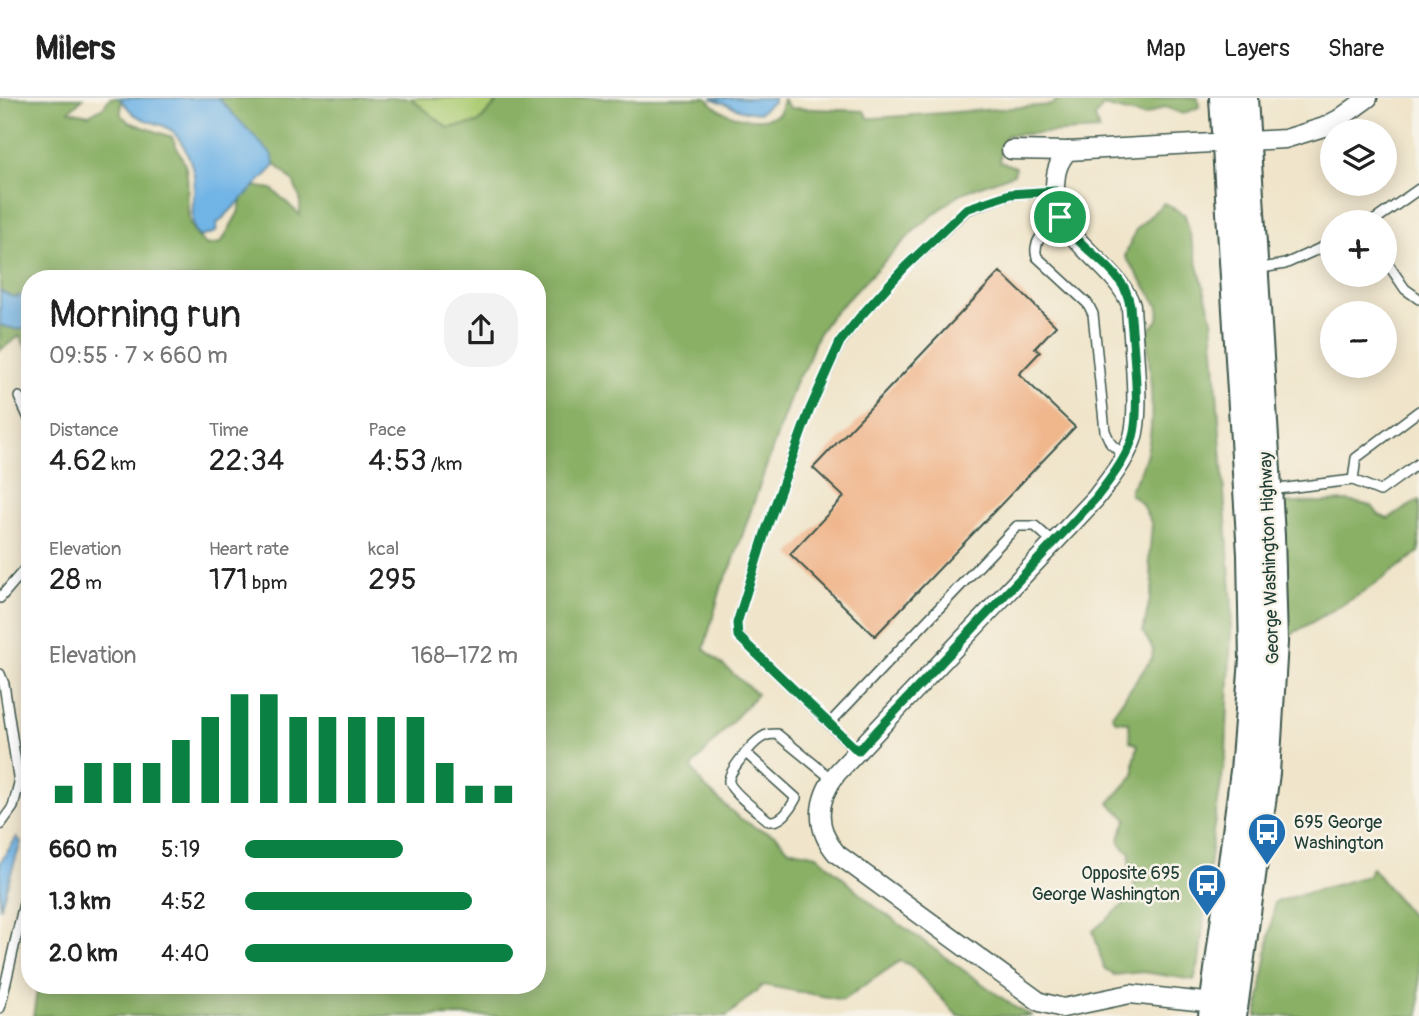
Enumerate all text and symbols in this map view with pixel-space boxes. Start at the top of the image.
text: Milers [35,28,115,69]
text: Map [1146,34,1186,63]
text: Layers [1224,34,1290,63]
text: Share [1328,34,1384,63]
map controls [1320,119,1397,378]
button: layers [1320,119,1397,196]
pin [1030,187,1090,247]
icon: arrive [1041,198,1079,236]
button: + [1320,210,1397,287]
text: Morning run [49,291,241,339]
button: share [444,293,518,367]
button: − [1320,301,1397,378]
text: 09:55 · 7 × 660 m [49,341,228,370]
text: Distance [49,418,118,442]
text: Time [209,418,248,442]
text: Pace [368,418,406,442]
text: 4.62 [49,442,107,479]
text: 22:34 [209,442,284,479]
text: 4:53 [368,442,427,479]
street label: George Washington Highway [1254,451,1285,665]
text: km [107,452,136,476]
text: /km [427,452,463,476]
text: Elevation [49,537,121,561]
text: Heart rate [209,537,289,561]
text: kcal [368,537,399,561]
text: 28 [49,561,81,598]
text: 171 [209,561,248,598]
text: 295 [368,561,417,598]
text: m [81,571,102,595]
text: bpm [248,571,287,595]
text: Elevation [49,641,137,670]
text: 168–172 m [411,641,518,670]
bus stop icon: 695 George Washington [1246,811,1288,866]
place label: 695 George Washington [1294,811,1384,855]
text: 660 m [49,835,117,864]
text: 5:19 [161,835,200,864]
place label: Opposite 695 George Washington [1032,862,1180,906]
bus stop icon: Opposite 695 George Washington [1186,862,1228,917]
text: 1.3 km [49,887,111,916]
text: 4:52 [161,887,206,916]
text: 2.0 km [49,939,118,968]
text: 4:40 [161,939,210,968]

